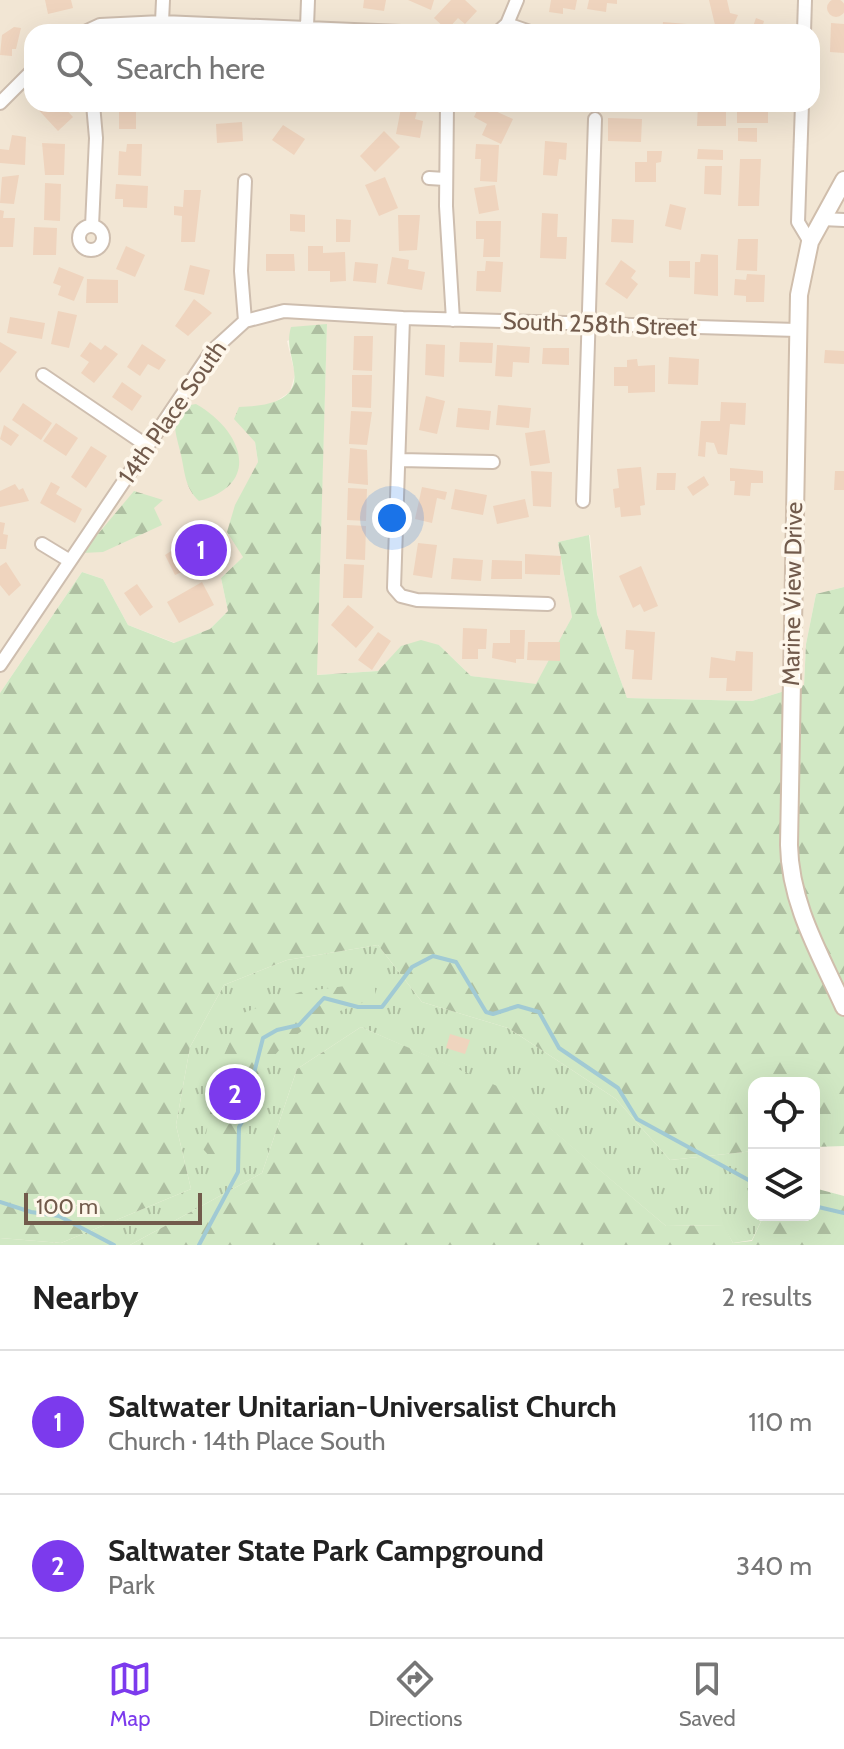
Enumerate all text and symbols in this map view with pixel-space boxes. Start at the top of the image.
search box [24,24,820,112]
icon: search [52,46,96,90]
text: Search here [116,50,265,87]
street label: South 258th Street [502,306,698,342]
street label: 14th Place South [112,335,232,489]
your location [372,498,412,538]
street label: Marine View Drive [776,502,808,686]
pin: 1 [175,520,227,580]
pin: 2 [209,1064,261,1124]
map controls [748,1077,820,1221]
button: locate [748,1077,820,1149]
button: layers [748,1149,820,1221]
scale bar [24,1189,202,1225]
text: 100 m [36,1193,98,1220]
text: Nearby [32,1276,139,1318]
text: 2 results [721,1281,812,1313]
text: Saltwater Unitarian-Universalist Church [108,1388,617,1425]
text: 1 [53,1406,63,1438]
text: 110 m [748,1406,812,1438]
text: Church · 14th Place South [108,1425,386,1457]
text: Saltwater State Park Campground [108,1532,544,1569]
text: 2 [51,1550,65,1582]
text: 340 m [736,1550,812,1582]
text: Park [108,1569,155,1601]
tab: Map [108,1657,152,1732]
tab: Directions [368,1657,462,1732]
tab: Saved [679,1657,736,1732]

